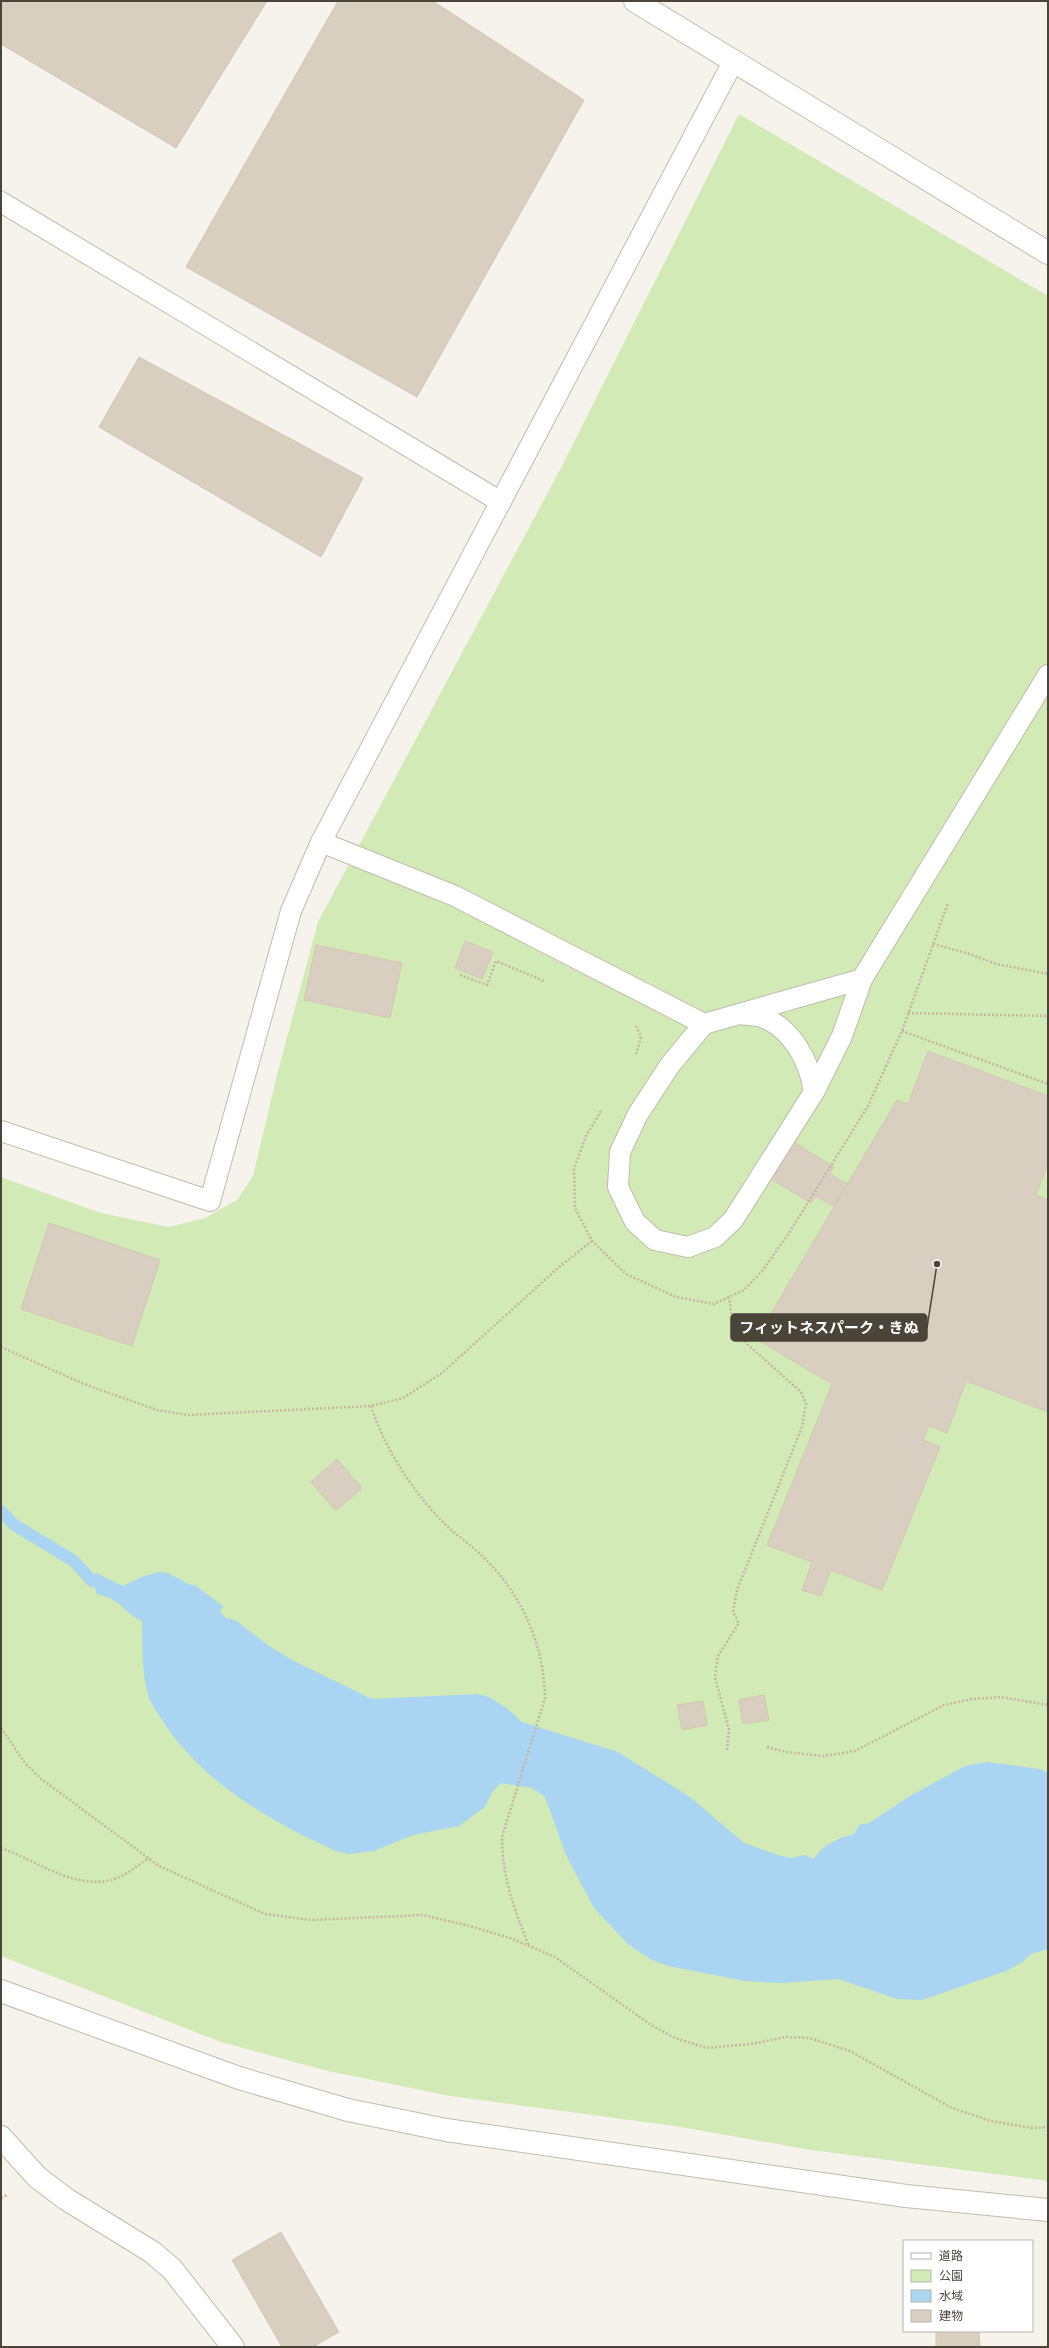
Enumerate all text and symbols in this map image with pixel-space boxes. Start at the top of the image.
callout: フィットネスパーク・きぬ [731,1314,927,1341]
text: フィットネスパーク・きぬ [739,1318,919,1337]
legend [903,2240,1033,2332]
text: 道路 [939,2248,963,2263]
text: 公園 [939,2268,963,2283]
text: 水域 [939,2288,963,2303]
text: 建物 [939,2308,963,2323]

